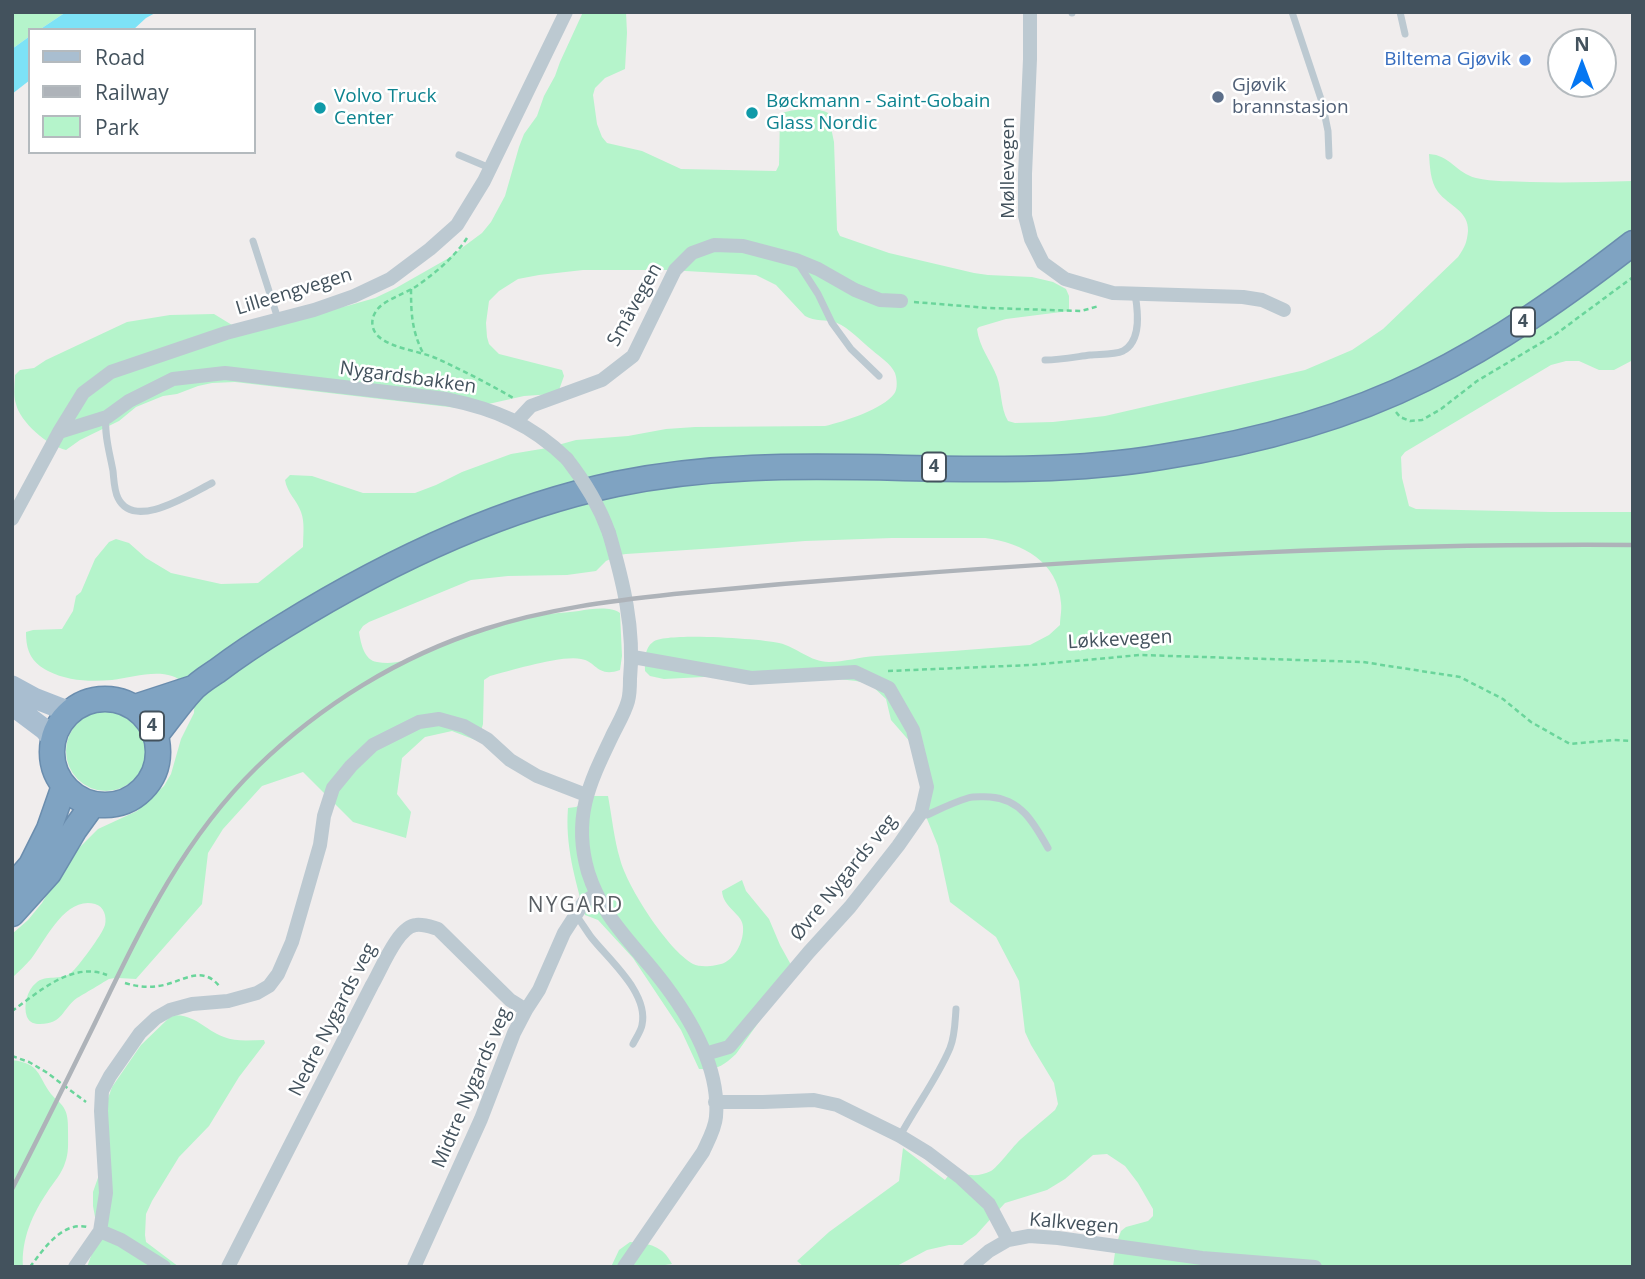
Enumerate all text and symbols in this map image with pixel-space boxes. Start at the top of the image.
legend [28,28,256,154]
north arrow [1547,28,1617,98]
text: N [1574,31,1590,57]
text: Road [95,43,145,71]
place label: Biltema Gjøvik [1384,49,1511,71]
marker: Biltema Gjøvik [1517,52,1533,68]
place label: Gjøvik brannstasjon [1232,75,1349,119]
text: Railway [95,78,169,106]
place label: Volvo Truck Center [334,86,436,130]
marker: Gjøvik brannstasjon [1210,89,1226,105]
place label: Bøckmann - Saint-Gobain Glass Nordic [766,91,990,135]
marker: Volvo Truck Center [312,100,328,116]
marker: Bøckmann - Saint-Gobain Glass Nordic [744,105,760,121]
text: Park [95,113,139,141]
street label: Møllevegen [998,117,1020,219]
street label: Småvegen [603,260,667,350]
street label: Lilleengvegen [233,263,355,321]
road number: 4 [1511,308,1535,336]
street label: Nygardsbakken [338,357,478,399]
road number: 4 [922,452,946,481]
street label: Løkkevegen [1067,626,1173,654]
road number: 4 [140,712,164,740]
street label: Øvre Nygards veg [786,810,902,946]
district label: NYGARD [529,893,623,919]
street label: Nedre Nygards veg [285,940,381,1100]
street label: Midtre Nygards veg [428,1004,516,1172]
street label: Kalkvegen [1028,1209,1120,1239]

